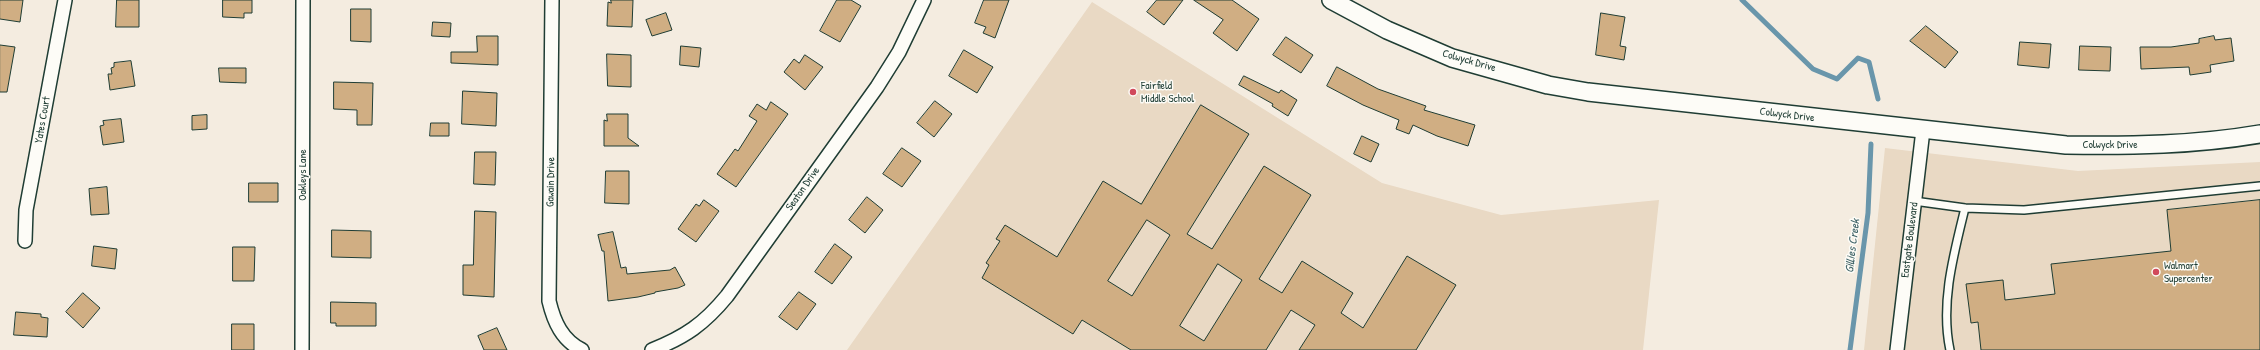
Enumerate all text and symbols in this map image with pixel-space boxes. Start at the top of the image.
street label: Colwyck Drive [1441,47,1497,75]
place label: Fairfield Middle School [1141,79,1194,105]
marker: Fairfield Middle School [1128,87,1138,97]
street label: Yates Court [32,96,54,144]
street label: Colwyck Drive [1759,105,1815,125]
street label: Colwyck Drive [2082,138,2138,152]
street label: Oakleys Lane [296,149,310,201]
street label: Gawain Drive [544,157,558,207]
street label: Seaton Drive [783,165,823,213]
street label: Eastgate Boulevard [1899,201,1921,279]
water label: Gillies Creek [1843,218,1863,274]
place label: Walmart Supercenter [2164,259,2213,285]
marker: Walmart Supercenter [2151,267,2161,277]

